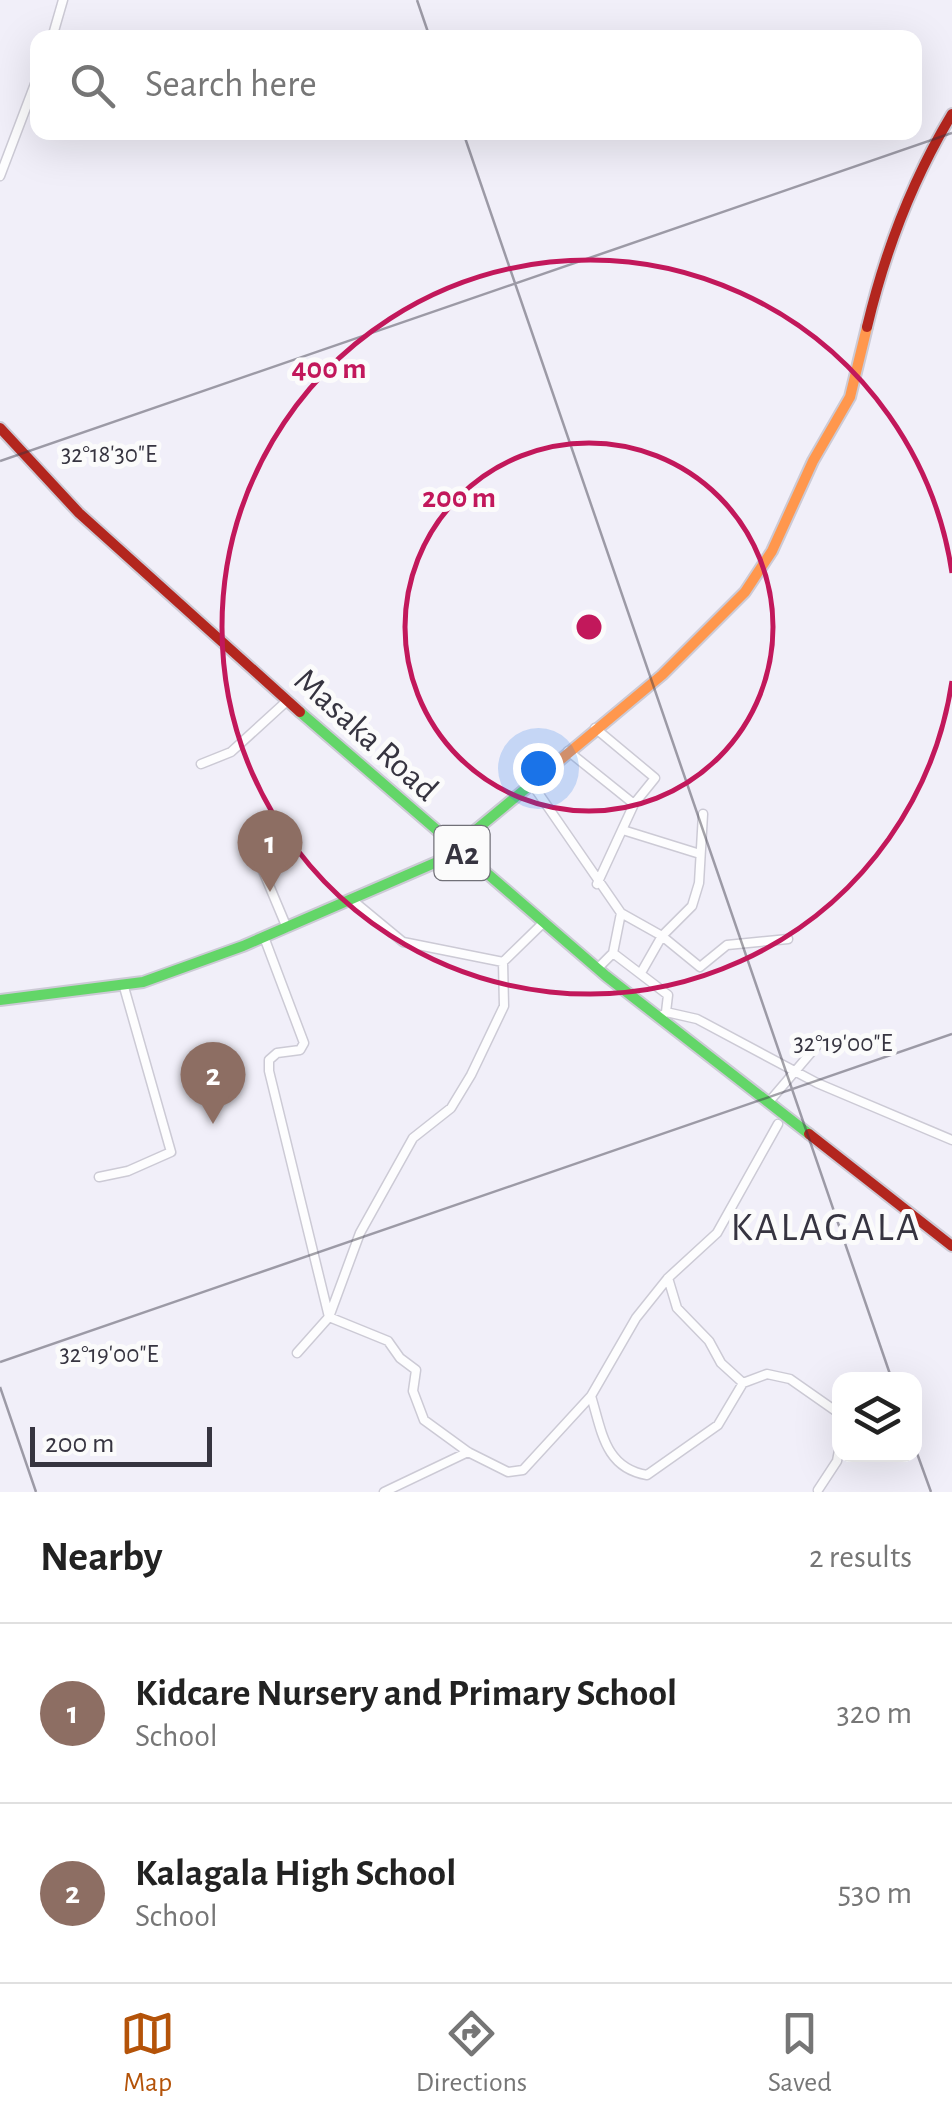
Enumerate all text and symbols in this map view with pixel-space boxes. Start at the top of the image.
search box [30,30,922,140]
icon: search [65,58,120,113]
text: Search here [145,66,317,104]
text: 400 m [291,354,367,384]
text: 32°18'30"E [61,442,157,467]
text: 200 m [422,483,496,513]
centre of rings [571,609,607,645]
street label: Masaka Road [288,662,444,808]
your location [513,743,564,794]
pin: 1 [238,810,302,892]
road number: A2 [434,826,490,880]
text: 32°19'00"E [794,1031,892,1056]
pin: 2 [180,1042,246,1124]
district label: KALAGALA [730,1208,922,1248]
text: 32°19'00"E [60,1342,158,1367]
map controls [832,1372,922,1462]
button: layers [832,1372,922,1462]
scale bar [30,1422,212,1466]
text: 200 m [45,1430,114,1458]
text: Nearby [40,1536,163,1578]
text: 2 results [809,1541,912,1573]
text: Kidcare Nursery and Primary School [135,1675,677,1713]
text: 1 [67,1697,78,1729]
text: 320 m [836,1697,912,1729]
text: School [135,1720,218,1752]
text: Kalagala High School [135,1855,456,1893]
text: 2 [65,1877,80,1909]
text: 530 m [838,1877,912,1909]
text: School [135,1900,218,1932]
tab: Map [120,2006,175,2100]
tab: Directions [416,2006,527,2100]
tab: Saved [768,2006,832,2100]

